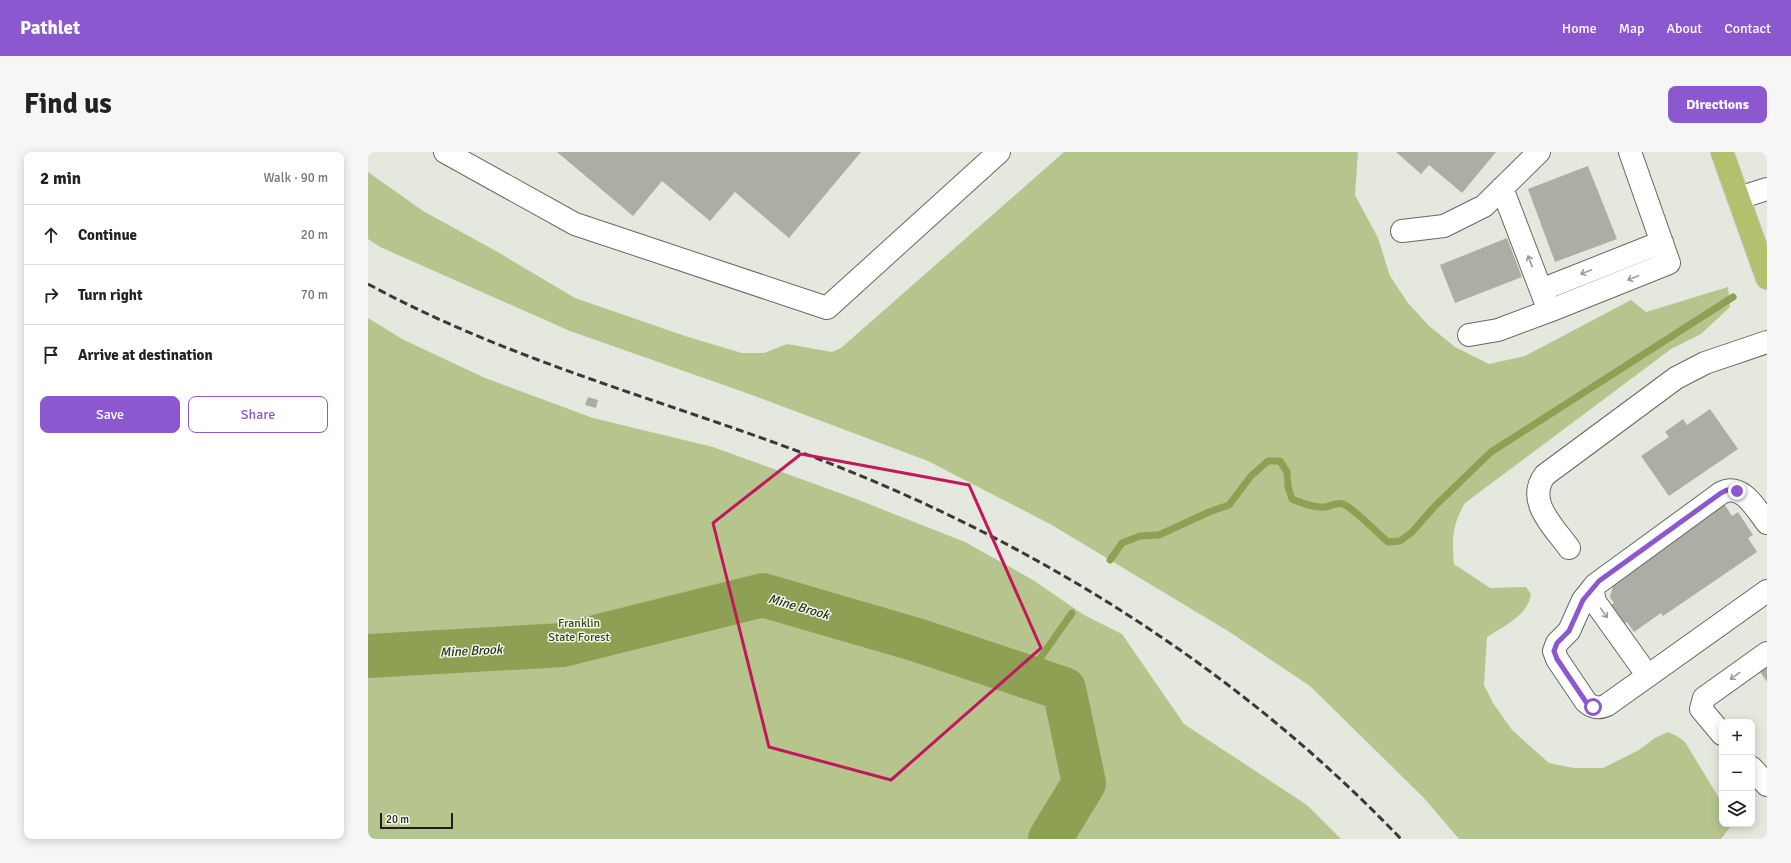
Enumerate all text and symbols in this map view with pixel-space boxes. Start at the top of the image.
text: Pathlet [20,16,80,40]
text: Home [1562,20,1597,37]
text: Map [1619,20,1644,37]
text: About [1666,20,1702,37]
text: Contact [1724,20,1771,37]
button: Directions [1668,86,1767,123]
text: Find us [24,87,112,121]
text: 2 min [40,168,81,189]
text: Walk · 90 m [264,170,328,186]
icon: ahead [40,224,62,246]
text: Continue [78,226,137,244]
text: 20 m [301,227,328,243]
one-way arrow [1526,255,1533,267]
one-way arrow [1581,269,1593,276]
one-way arrow [1628,274,1640,282]
icon: right [40,284,62,306]
text: Turn right [78,286,143,304]
text: 70 m [301,287,328,303]
icon: arrive [40,344,62,366]
text: Arrive at destination [78,346,213,364]
button: Save [40,396,180,433]
button: Share [188,396,328,433]
route end [1728,482,1746,500]
water label: Mine Brook [766,591,832,624]
one-way arrow [1600,608,1608,619]
park label: Franklin State Forest [548,616,610,645]
water label: Mine Brook [439,641,504,661]
one-way arrow [1730,672,1741,680]
route start [1584,698,1602,716]
map controls [1719,719,1755,827]
button: + [1719,719,1755,755]
button: − [1719,755,1755,791]
button: layers [1719,791,1755,827]
scale bar [380,811,453,830]
text: 20 m [386,813,409,826]

